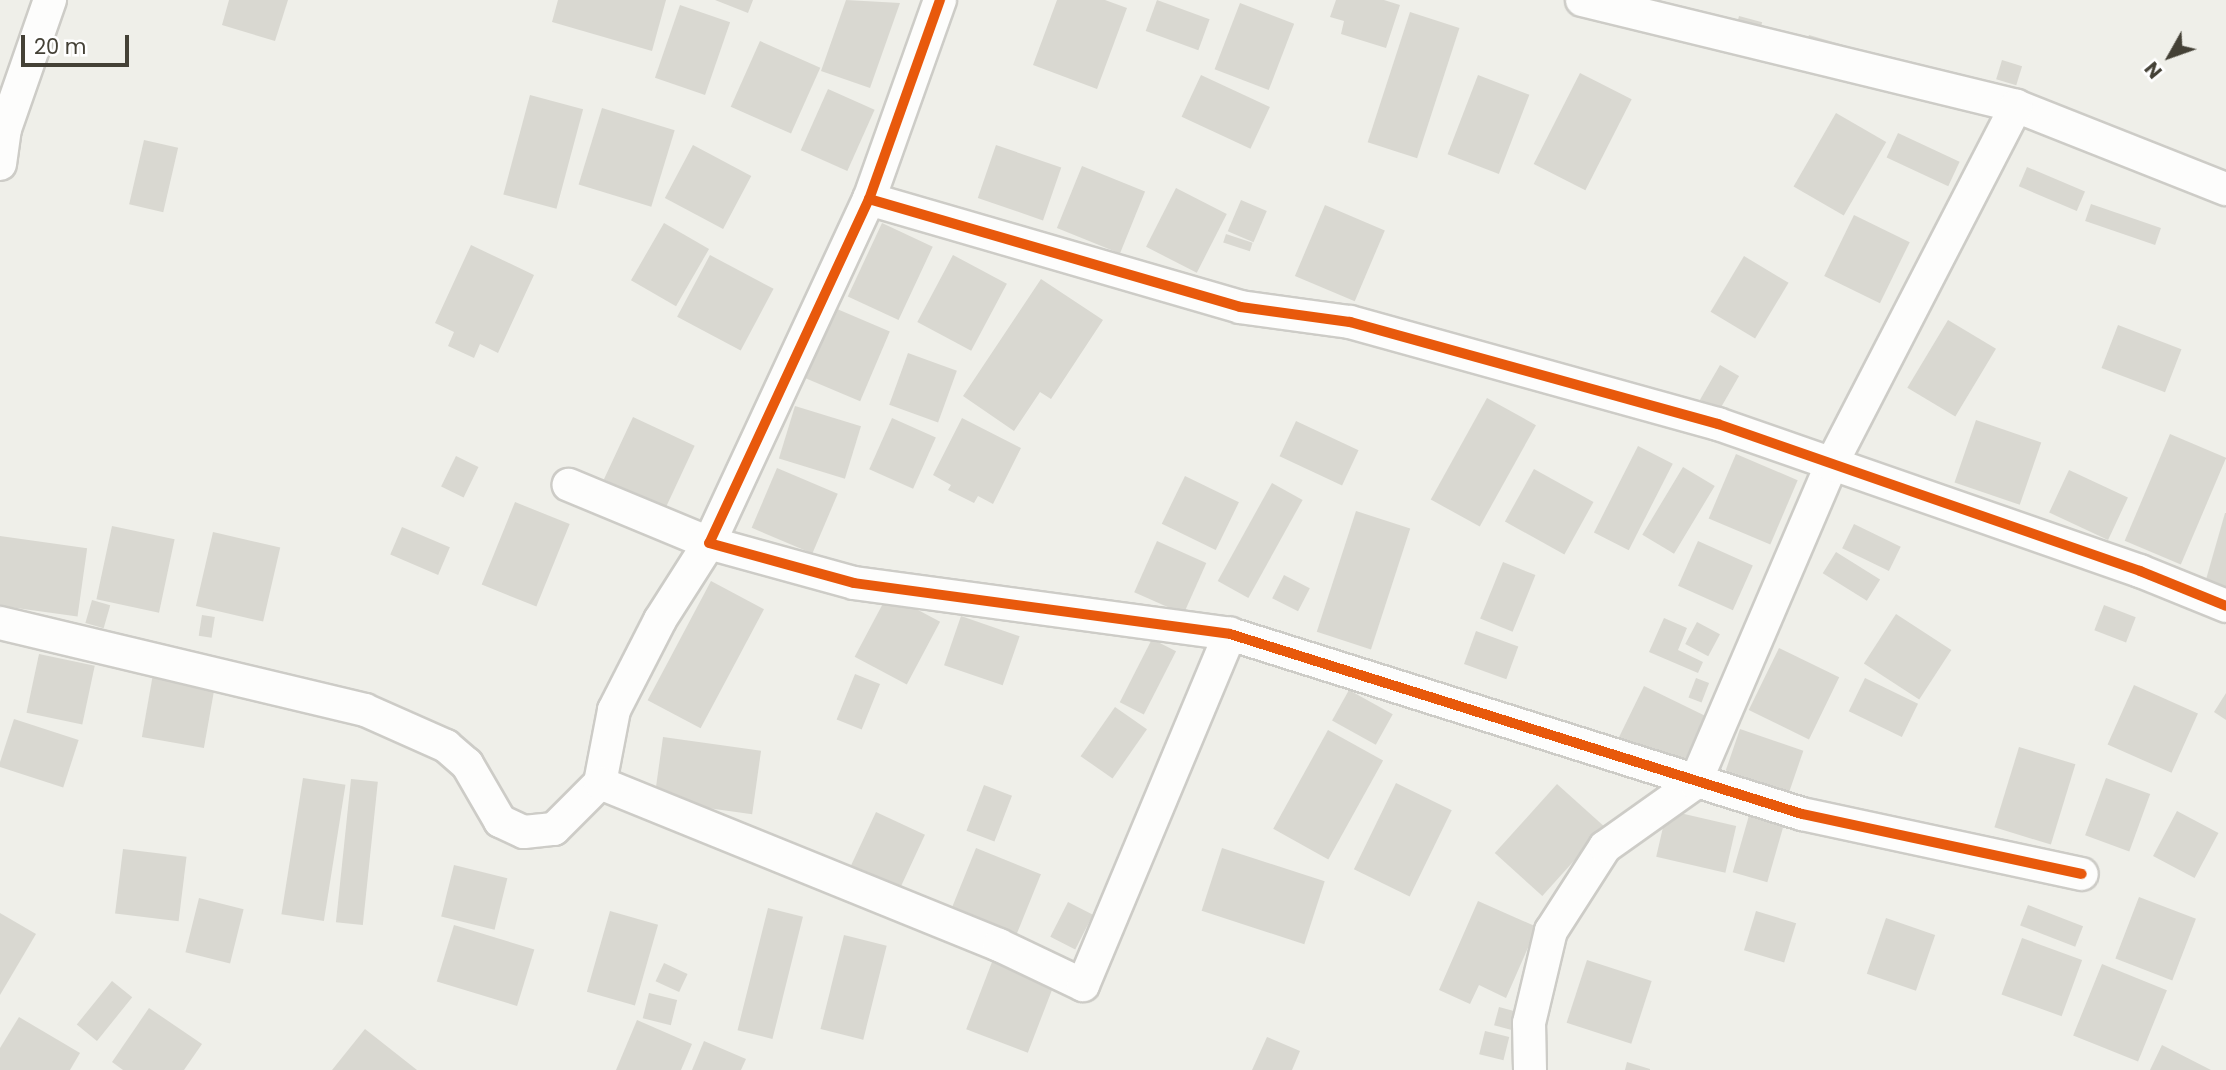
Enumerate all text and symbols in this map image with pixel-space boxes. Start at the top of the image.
scale bar [24,21,133,65]
north arrow [2135,21,2205,91]
text: 20 m [34,32,87,61]
text: N [2139,56,2168,84]

